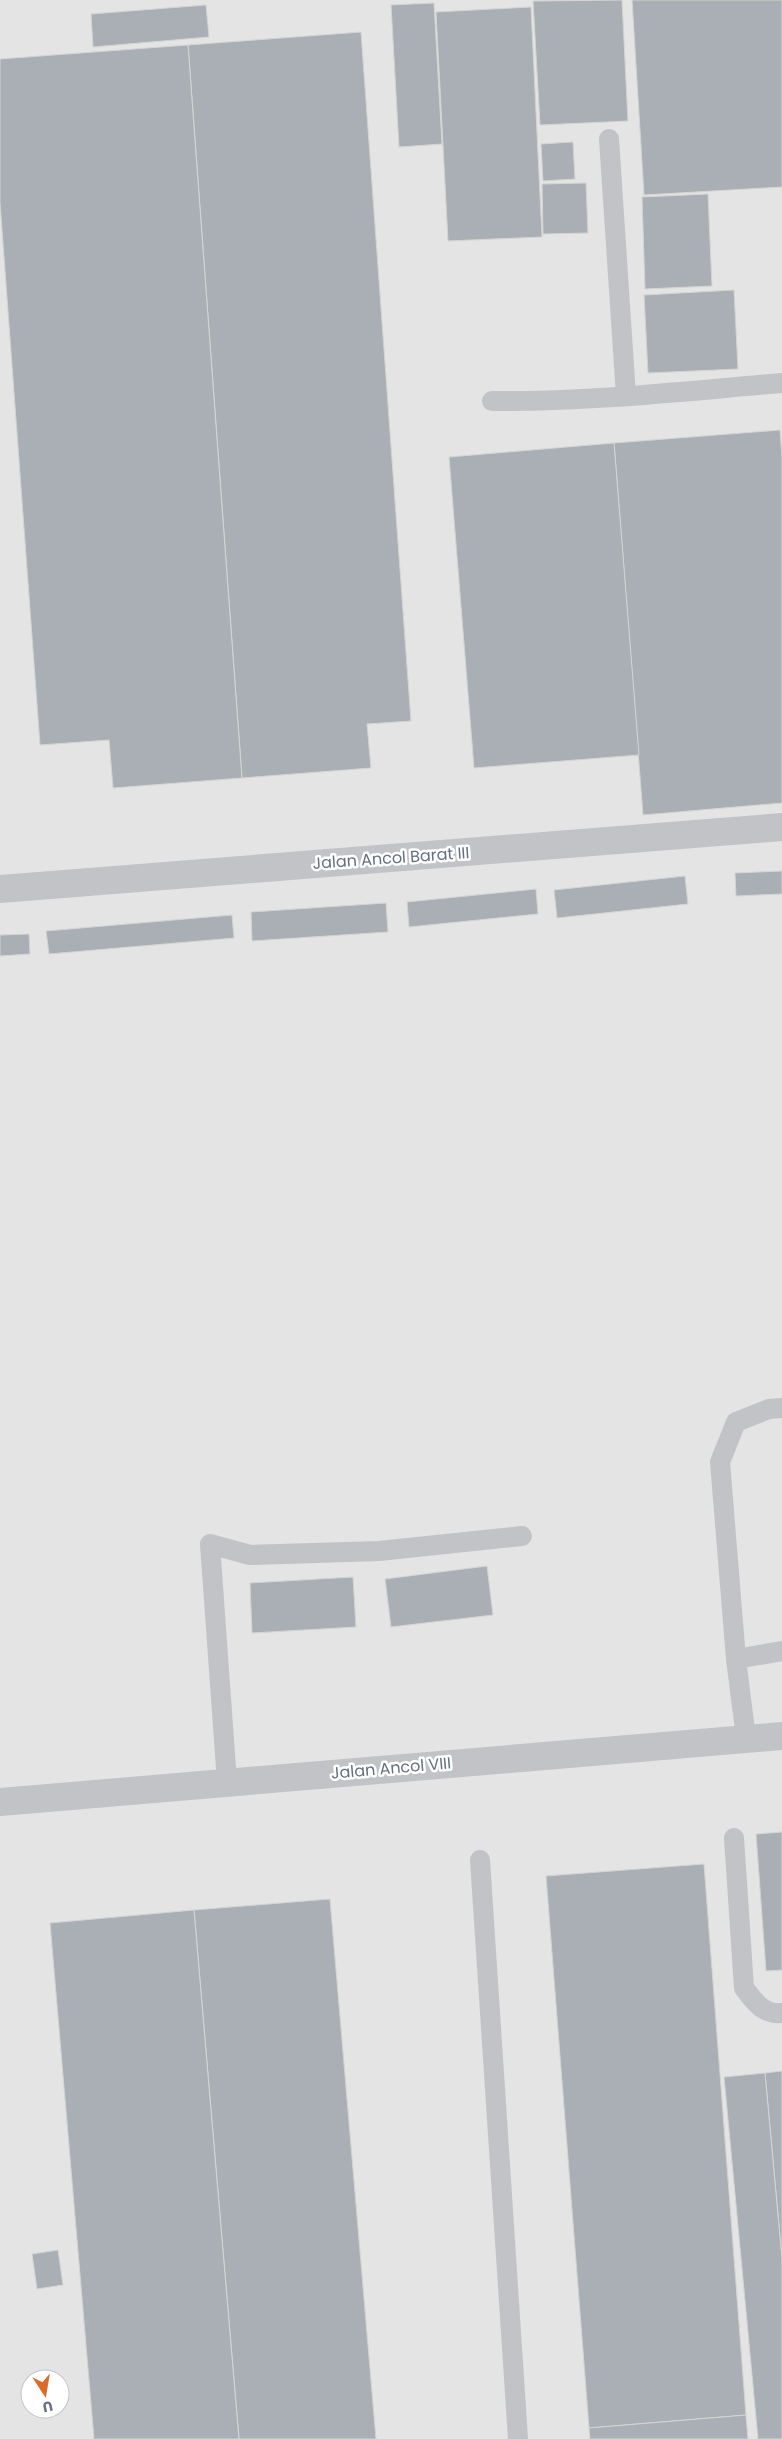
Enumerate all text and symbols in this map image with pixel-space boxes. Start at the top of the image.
street label: Jalan Ancol Barat III [312,841,470,875]
street label: Jalan Ancol VIII [330,1751,452,1785]
north arrow [20,2369,70,2419]
text: U [41,2396,55,2418]

